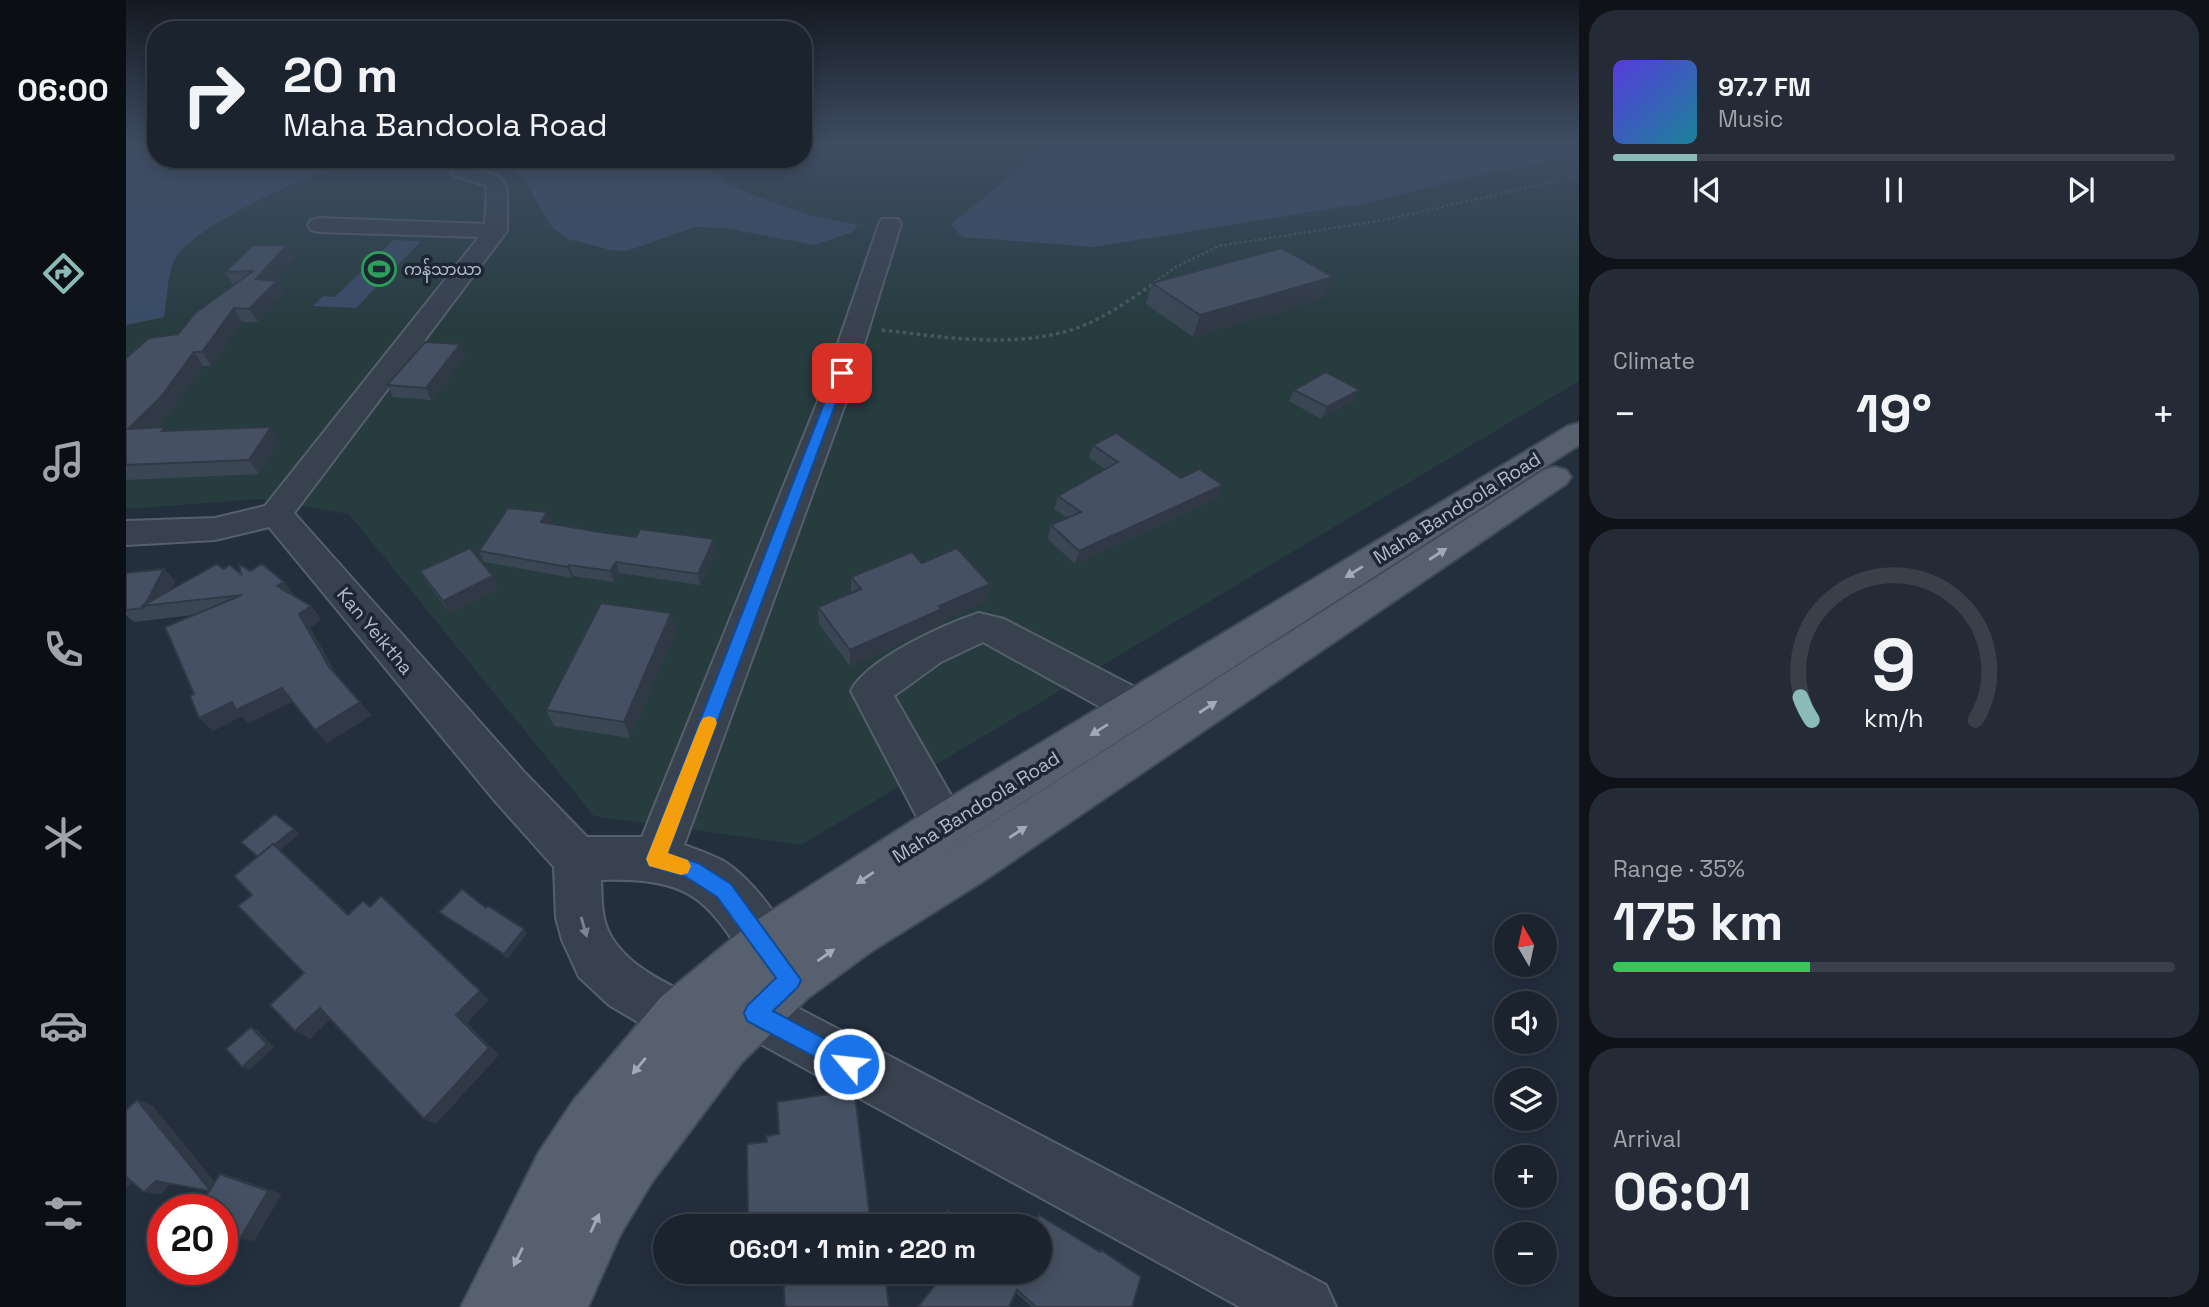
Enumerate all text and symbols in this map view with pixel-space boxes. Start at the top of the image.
text: 20 m [283,44,398,106]
icon: right [168,49,259,140]
text: 06:00 [17,70,109,110]
text: 97.7 FM [1718,70,1811,104]
text: Music [1718,104,1783,134]
text: Maha Bandoola Road [283,105,608,145]
icon: previous [1688,171,1726,209]
icon: pause [1875,171,1913,209]
icon: next [2062,171,2100,209]
icon: directions [39,249,88,298]
sports icon: ကန်သာယာ [360,250,398,288]
place label: ကန်သာယာ [404,258,482,283]
pin [812,343,872,403]
text: Climate [1613,346,1695,376]
icon: arrive [823,354,861,392]
text: 19° [1856,381,1932,447]
text: − [1613,390,1637,438]
text: + [2151,390,2175,438]
icon: music [39,437,88,486]
street label: Maha Bandoola Road [1369,446,1545,570]
one-way arrow [1429,548,1448,561]
one-way arrow [1345,565,1364,578]
street label: Kan Yeiktha [331,582,419,680]
text: 9 [1872,618,1917,711]
icon: phone [39,625,88,674]
one-way arrow [1199,700,1217,714]
text: km/h [1864,701,1924,733]
one-way arrow [1089,724,1108,737]
street label: Maha Bandoola Road [888,745,1064,869]
icon: climate [39,813,88,862]
one-way arrow [1008,825,1027,838]
text: Range · 35% [1613,854,1745,884]
one-way arrow [856,871,874,885]
text: 175 km [1613,889,1783,955]
north arrow [1494,914,1558,976]
map controls [1494,914,1557,1285]
one-way arrow [579,916,589,937]
one-way arrow [817,948,835,962]
button: sound [1494,991,1557,1054]
icon: car [39,1001,88,1050]
position arrow [812,1027,886,1101]
one-way arrow [632,1057,647,1074]
button: layers [1494,1068,1557,1131]
text: Arrival [1613,1124,1681,1154]
button: + [1494,1145,1557,1208]
text: 06:01 [1613,1159,1752,1225]
icon: filters [39,1189,88,1238]
speed limit sign: 20 [147,1194,238,1285]
one-way arrow [589,1213,601,1233]
button: − [1494,1222,1557,1285]
text: 06:01 · 1 min · 220 m [729,1232,976,1266]
one-way arrow [512,1247,524,1267]

